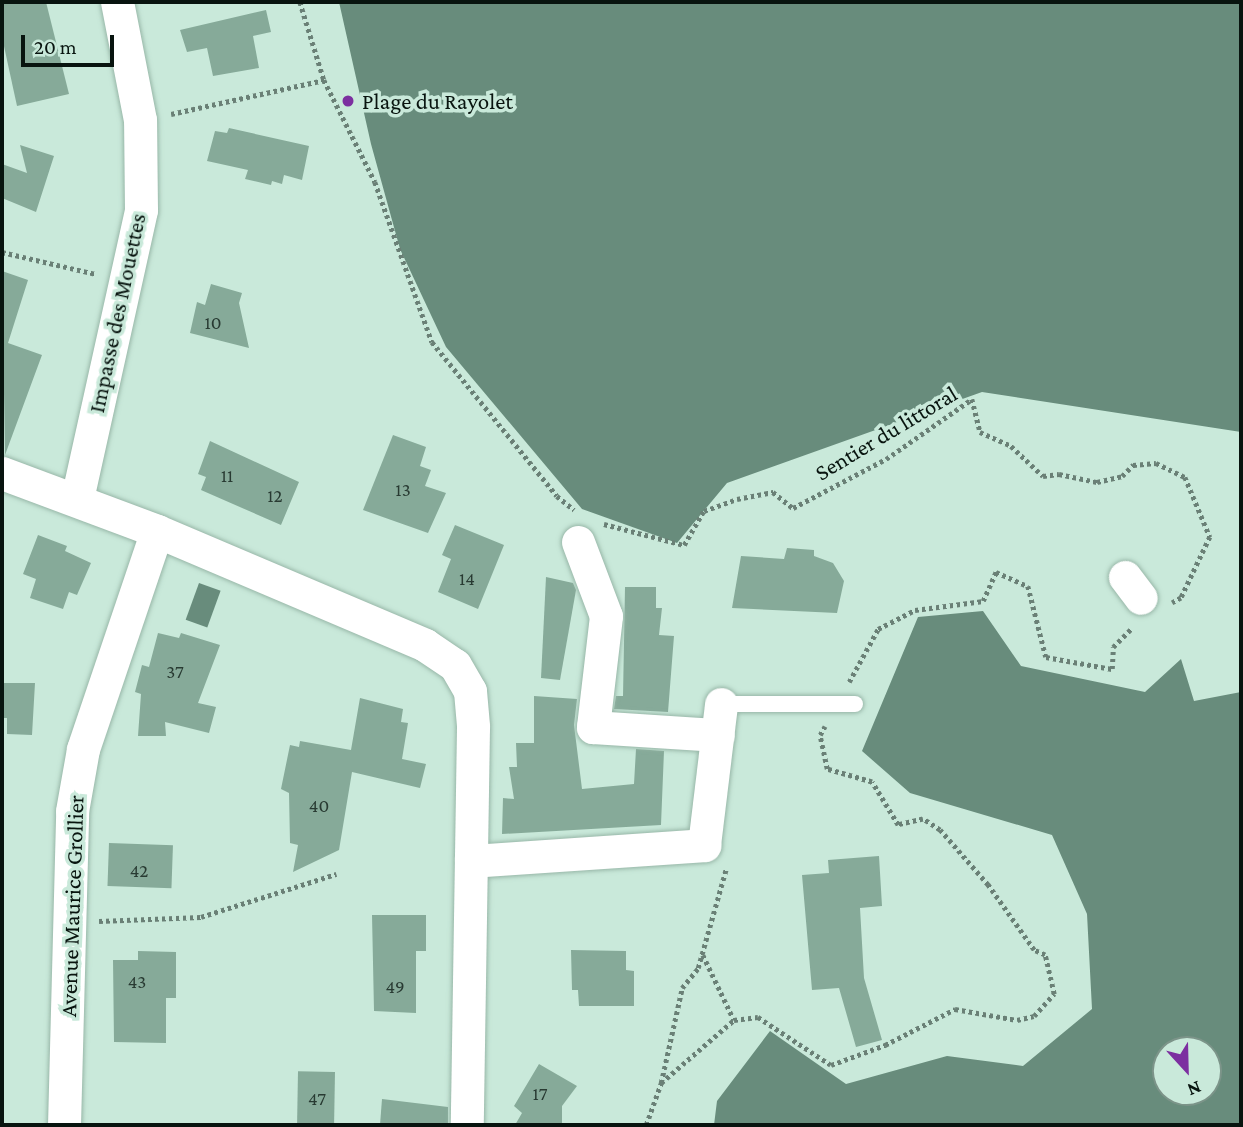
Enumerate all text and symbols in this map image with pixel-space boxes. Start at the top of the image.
scale bar [24,21,117,65]
text: 20 m [34,35,77,59]
place label: Plage du Rayolet [362,87,513,115]
marker: Plage du Rayolet [340,93,356,109]
street label: Impasse des Mouettes [82,211,152,415]
house number: 10 [204,312,222,334]
street label: Sentier du littoral [810,380,962,486]
house number: 11 [221,465,233,487]
house number: 13 [395,479,411,501]
house number: 12 [267,485,283,507]
house number: 14 [459,568,475,590]
house number: 37 [166,661,184,683]
street label: Avenue Maurice Grollier [54,795,90,1017]
house number: 40 [309,795,329,817]
house number: 42 [130,860,148,882]
house number: 43 [128,971,146,993]
house number: 49 [385,976,405,998]
north arrow [1152,1036,1222,1106]
text: N [1184,1077,1204,1101]
house number: 17 [532,1083,548,1105]
house number: 47 [308,1088,326,1110]

